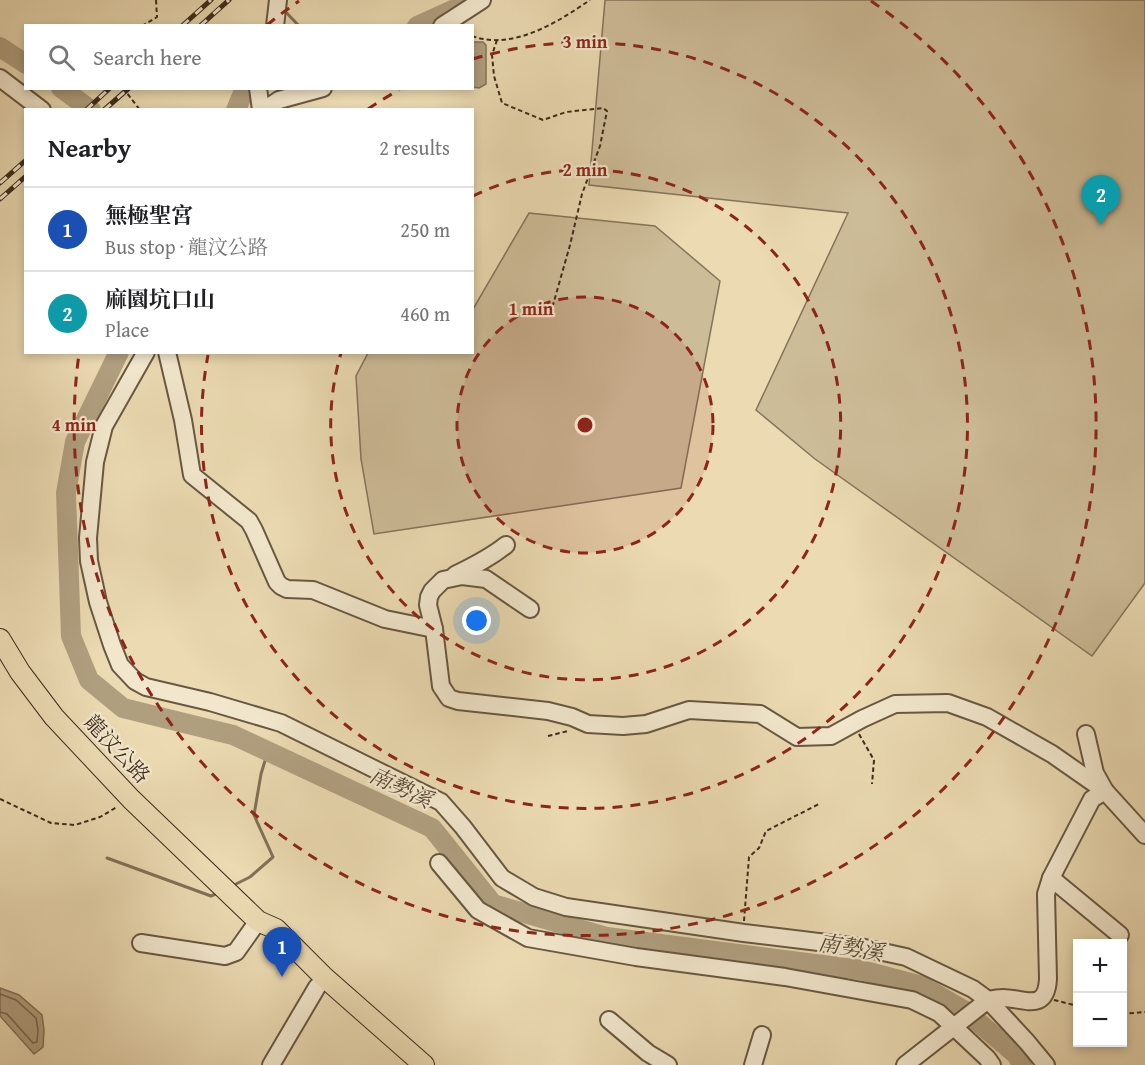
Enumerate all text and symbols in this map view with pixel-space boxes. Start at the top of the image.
search box [24,24,474,90]
text: 3 min [563,28,608,55]
icon: search [45,41,78,74]
text: Search here [93,41,202,73]
text: Nearby [48,128,131,167]
text: 2 results [379,133,450,162]
text: 2 min [563,156,608,183]
pin: 2 [1082,176,1120,225]
text: 無極聖宮 [105,199,193,231]
text: 1 [62,215,73,244]
text: 250 m [400,215,450,244]
text: Bus stop · 龍汶公路 [105,232,268,261]
text: 麻園坑口山 [105,283,215,315]
text: 1 min [509,295,554,322]
text: 2 [62,299,73,328]
text: 460 m [400,299,450,328]
text: Place [105,315,149,344]
text: 4 min [52,411,97,438]
centre of rings [575,415,595,435]
your location [462,606,491,635]
street label: 龍汶公路 [77,707,157,790]
water label: 南勢溪 [364,759,439,816]
water label: 南勢溪 [816,926,888,969]
pin: 1 [262,928,302,977]
map controls [1073,939,1127,1047]
button: + [1073,939,1127,993]
button: − [1073,993,1127,1047]

